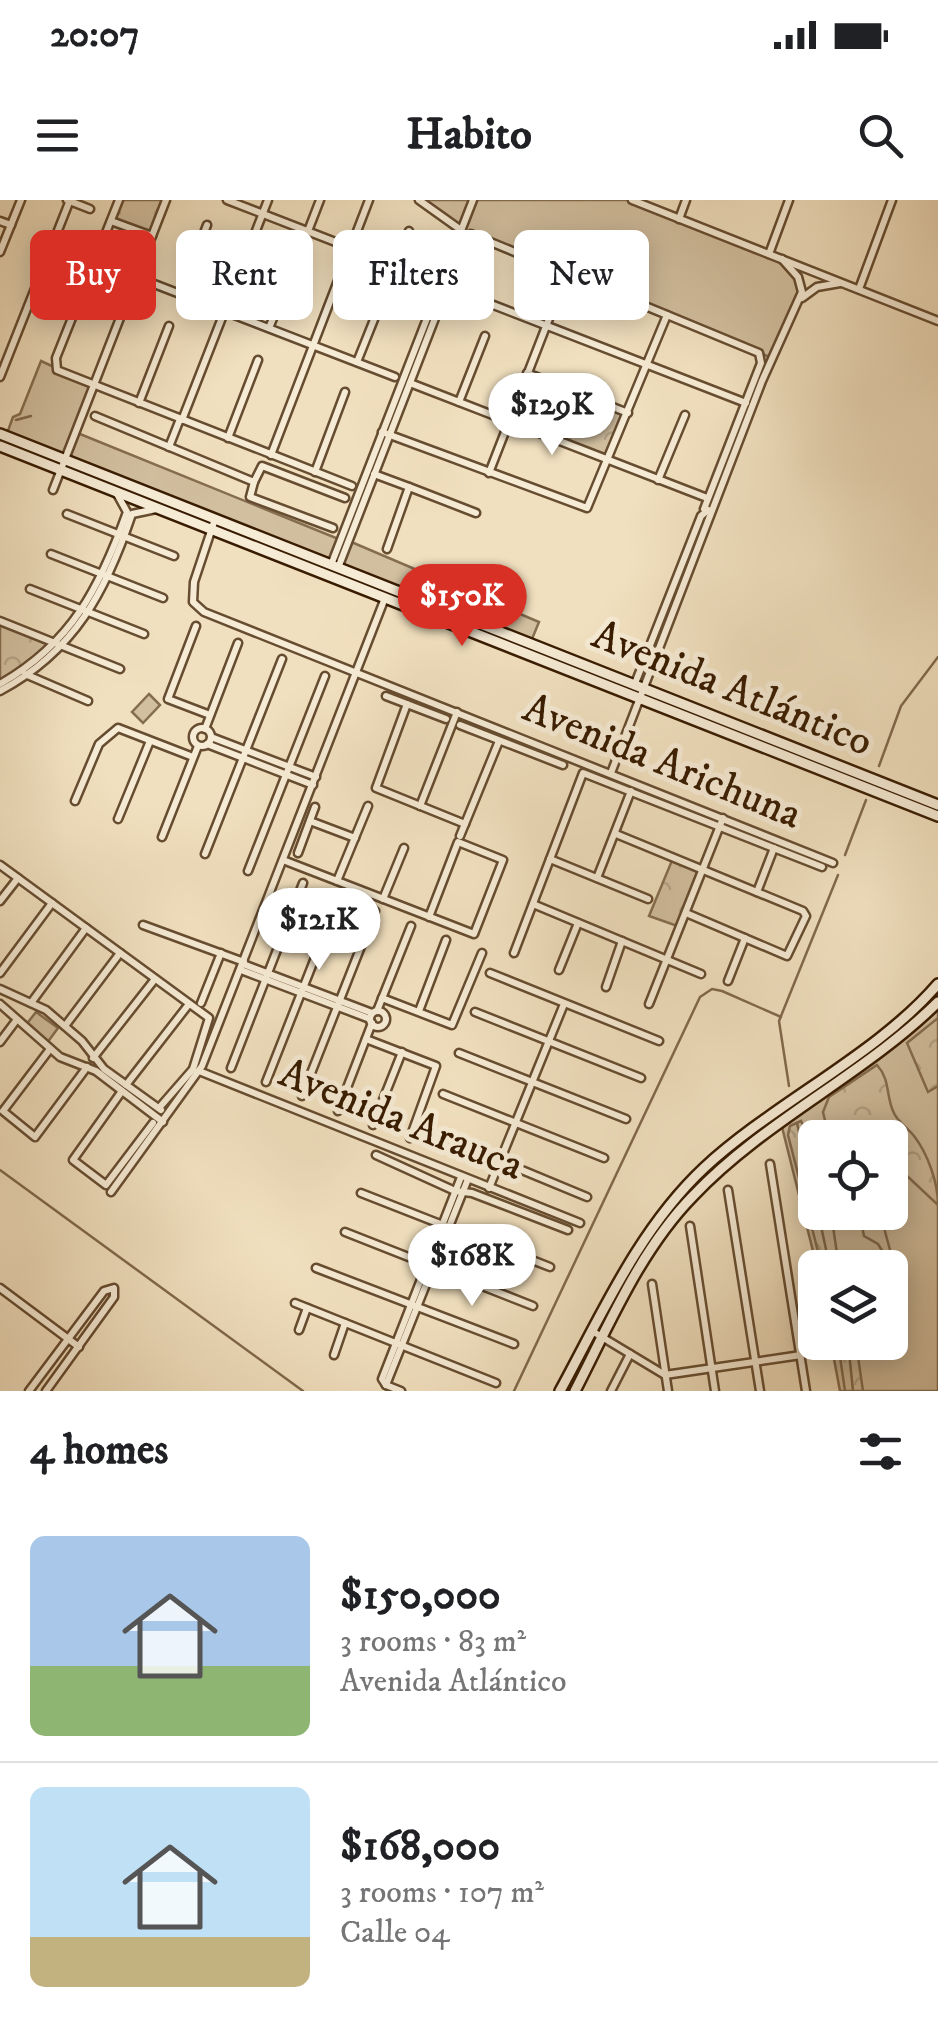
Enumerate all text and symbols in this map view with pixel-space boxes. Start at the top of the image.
text: 20:07 [50,11,140,59]
text: Habito [406,107,532,163]
icon: menu [30,108,85,163]
icon: search [853,108,908,163]
chip: Buy [30,230,156,320]
chip: Rent [176,230,313,320]
chip: Filters [333,230,494,320]
chip: New [514,230,649,320]
pin: $129K [482,373,622,458]
text: $129K [510,385,594,425]
pin: $150K [392,564,532,649]
text: $150K [420,576,504,616]
street label: Avenida Atlántico [584,609,880,769]
street label: Avenida Arichuna [515,683,809,841]
pin: $121K [249,888,389,973]
text: $121K [279,900,359,940]
street label: Avenida Arauca [271,1047,531,1193]
map controls [798,1120,908,1360]
button: locate [798,1120,908,1230]
pin: $168K [402,1224,542,1309]
text: $168K [430,1236,514,1276]
button: layers [798,1250,908,1360]
icon: filters [853,1424,908,1479]
text: 4 homes [30,1425,168,1477]
text: $150,000 [340,1570,501,1622]
icon: home [110,1576,230,1696]
text: 3 rooms · 83 m² [340,1622,526,1662]
text: Avenida Atlántico [340,1662,567,1702]
text: $168,000 [340,1821,500,1873]
icon: home [110,1827,230,1947]
text: 3 rooms · 107 m² [340,1873,544,1913]
text: Calle 04 [340,1913,450,1953]

